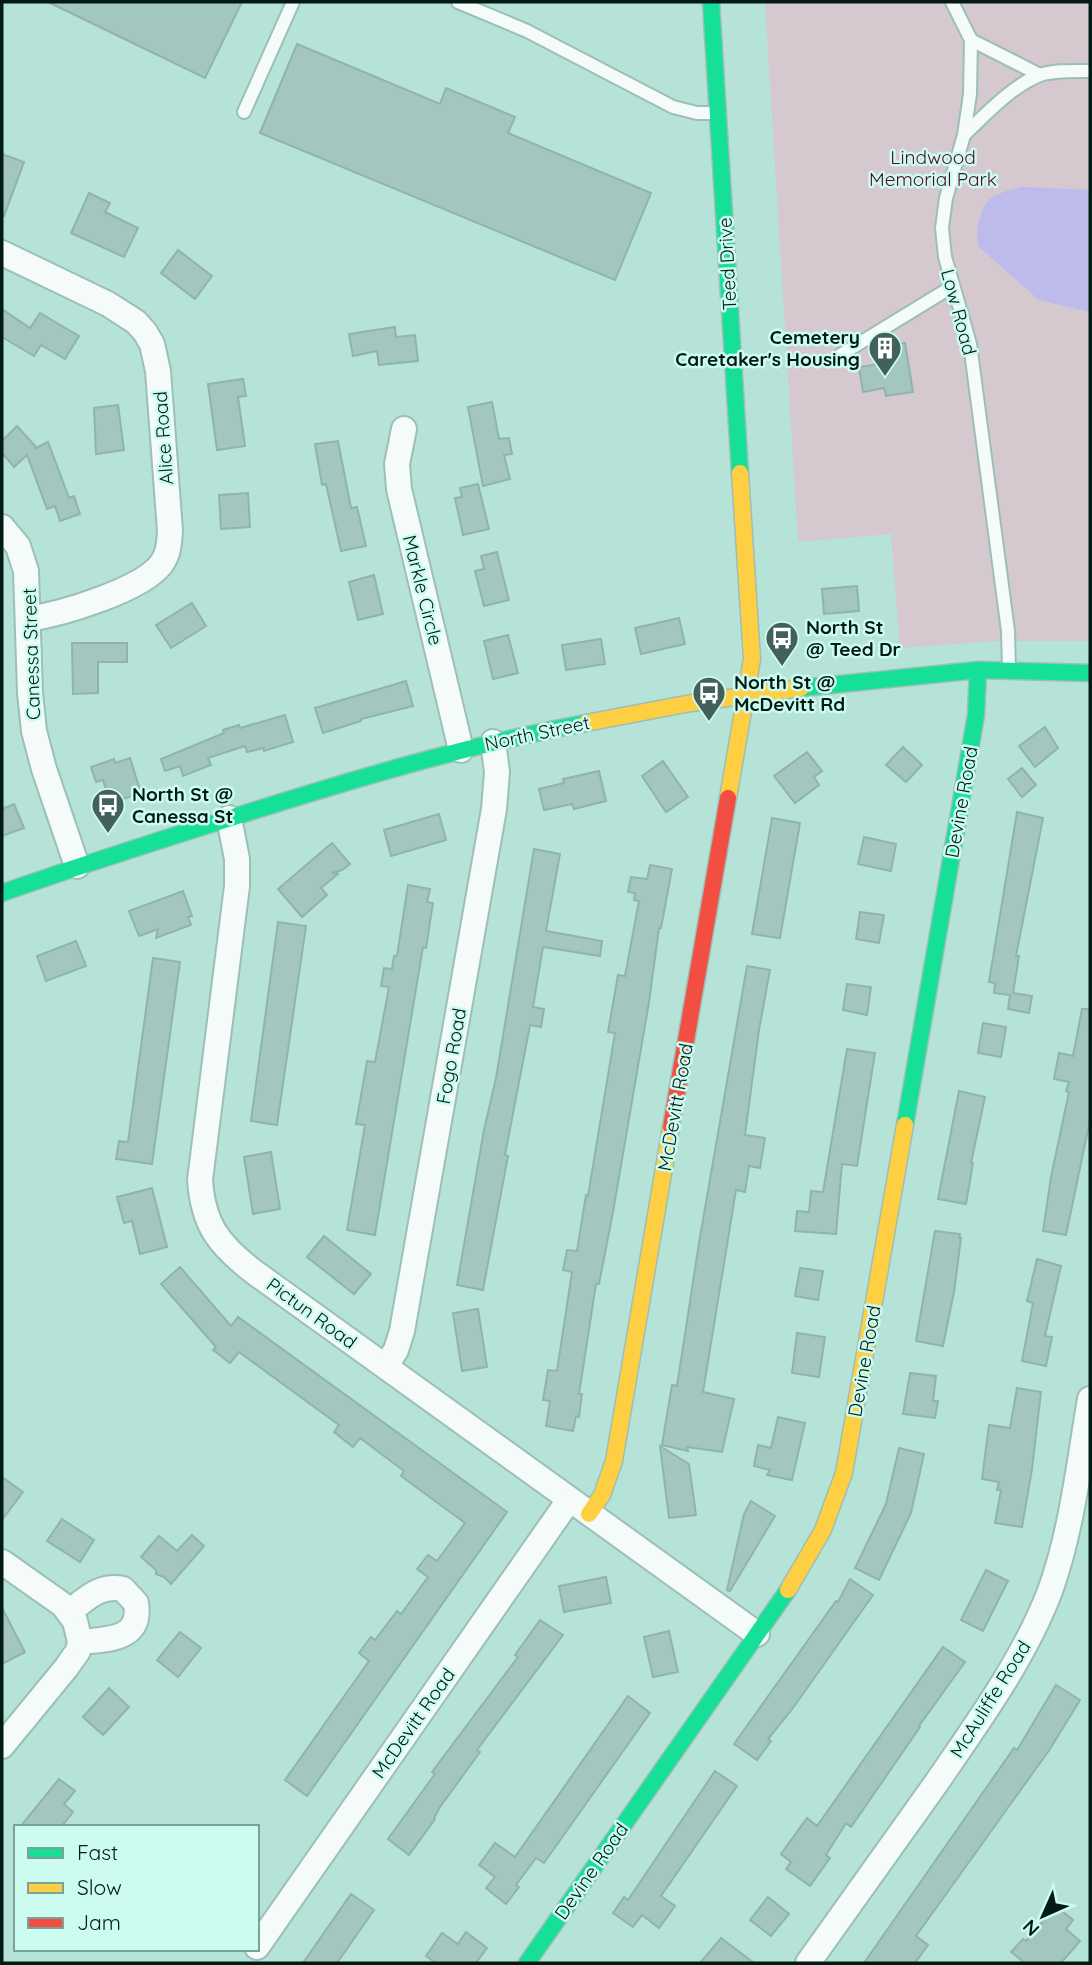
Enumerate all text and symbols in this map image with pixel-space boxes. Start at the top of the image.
park label: Lindwood Memorial Park [869,145,997,191]
street label: Teed Drive [713,217,741,311]
street label: Low Road [936,266,982,358]
place label: Cemetery Caretaker's Housing [675,325,860,371]
building icon: Cemetery Caretaker's Housing [866,329,904,378]
street label: Alice Road [148,390,178,486]
street label: Markle Circle [398,532,448,648]
street label: Canessa Street [17,587,45,721]
place label: North St @ Teed Dr [806,615,901,661]
bus stop icon: North St @ Teed Dr [763,619,801,668]
place label: North St @ McDevitt Rd [734,670,845,716]
bus stop icon: North St @ McDevitt Rd [690,674,728,723]
street label: North Street [482,710,592,756]
street label: Devine Road [939,744,983,860]
place label: North St @ Canessa St [132,782,233,828]
bus stop icon: North St @ Canessa St [89,786,127,835]
street label: Fogo Road [431,1006,471,1106]
street label: McDevitt Road [652,1041,698,1173]
street label: Pictun Road [262,1272,362,1354]
street label: Devine Road [842,1303,886,1419]
street label: McAuliffe Road [944,1636,1036,1762]
street label: McDevitt Road [366,1663,460,1783]
street label: Devine Road [549,1818,633,1924]
legend [14,1825,259,1951]
text: Fast [77,1839,118,1865]
text: Slow [77,1874,122,1900]
north arrow [1008,1881,1078,1951]
text: Jam [77,1909,121,1935]
text: N [1018,1915,1044,1941]

